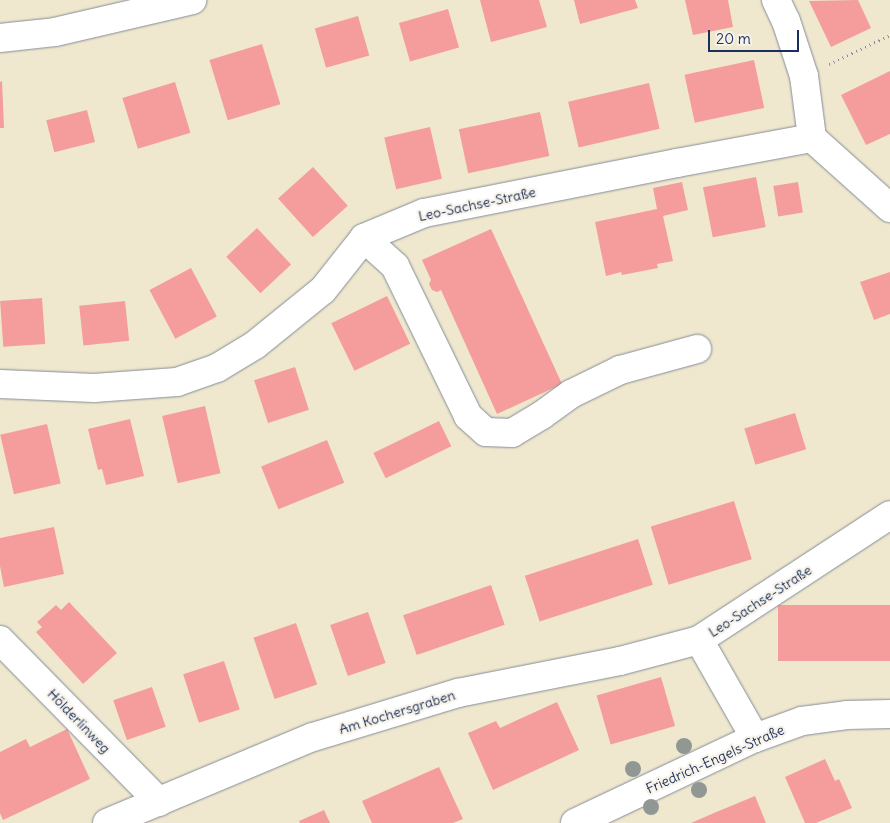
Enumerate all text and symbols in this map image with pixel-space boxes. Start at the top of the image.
scale bar [710,20,801,52]
text: 20 m [716,29,751,48]
street label: Leo-Sachse-Straße [417,183,537,225]
street label: Leo-Sachse-Straße [705,561,815,641]
street label: Hölderlinweg [44,685,114,757]
street label: Am Kochersgraben [337,686,457,738]
street label: Friedrich-Engels-Straße [643,721,787,797]

